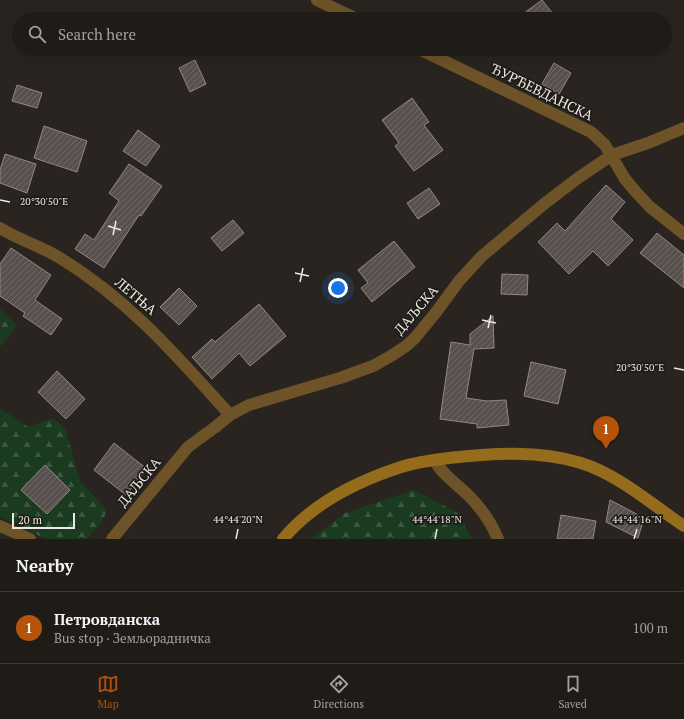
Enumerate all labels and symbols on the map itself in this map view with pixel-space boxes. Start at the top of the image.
street label: ЂУРЂЕВДАНСКА [488,58,597,125]
text: 20°30'50"E [20,195,68,208]
street label: ЛЕТЊА [111,272,162,319]
your location [328,278,348,298]
street label: ДАЉСКА [389,281,442,338]
text: 20°30'50"E [616,361,664,374]
pin: 1 [593,416,619,449]
street label: ДАЉСКА [113,452,165,511]
scale bar [12,511,75,530]
text: 44°44'20"N [213,513,263,526]
text: 44°44'18"N [412,513,462,526]
text: 44°44'16"N [612,513,662,526]

